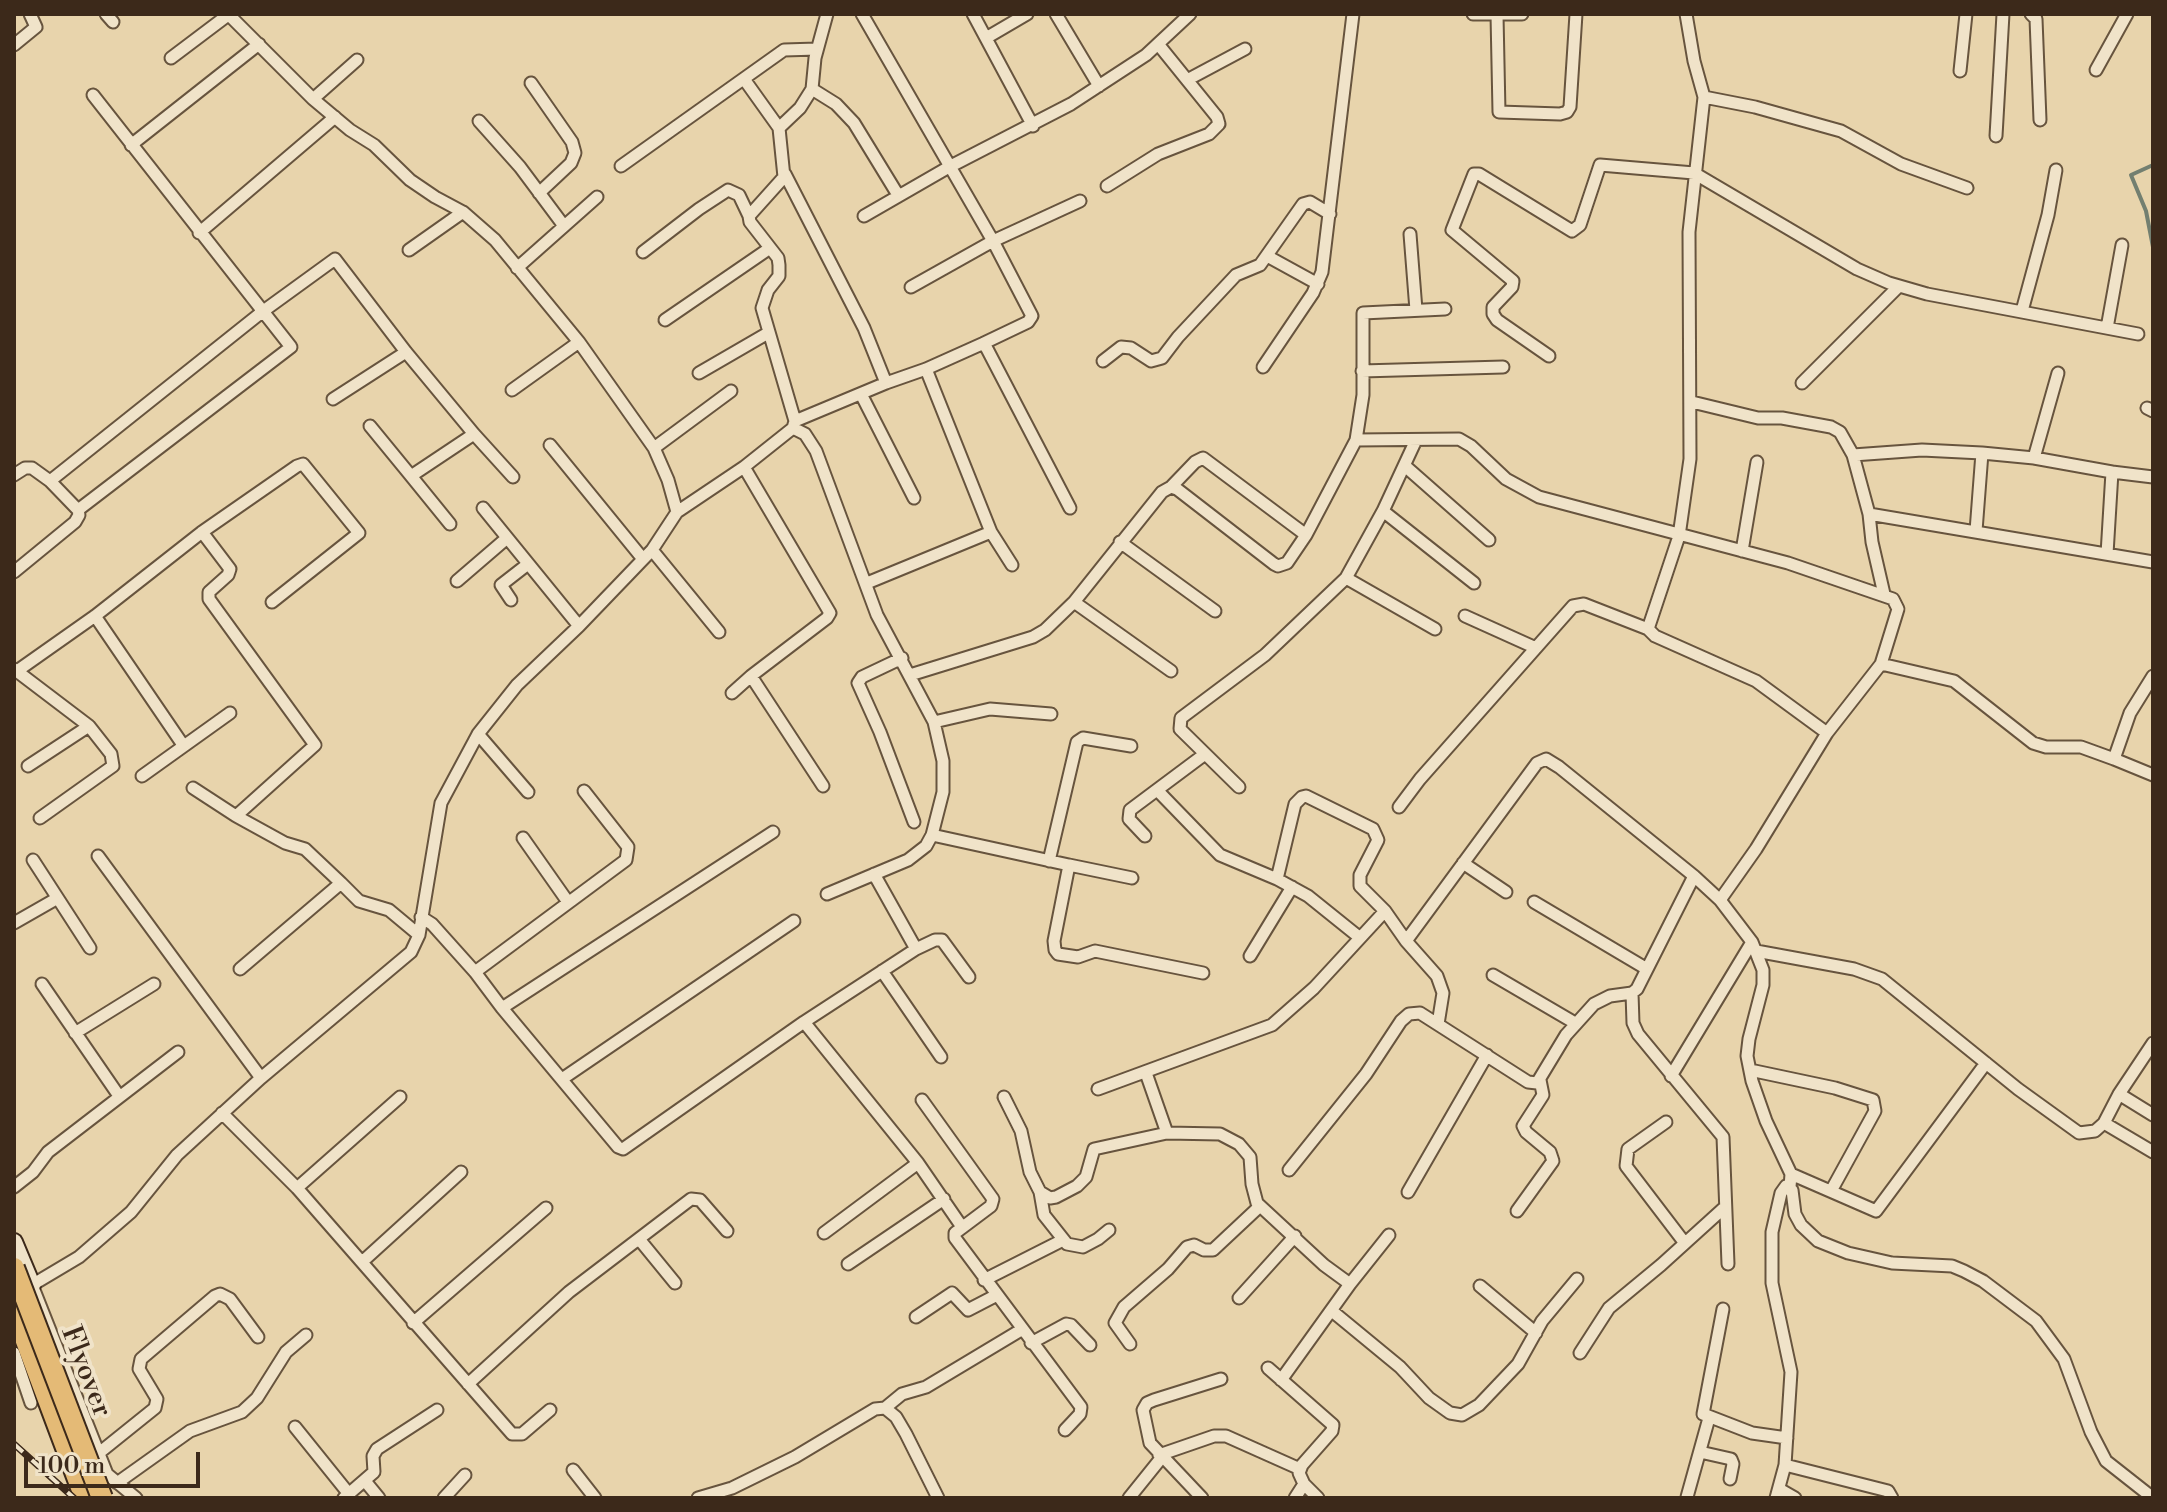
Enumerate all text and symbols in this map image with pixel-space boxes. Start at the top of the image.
street label: Flyover [52,1322,118,1422]
scale bar [28,1436,204,1486]
text: 100 m [38,1451,105,1481]

